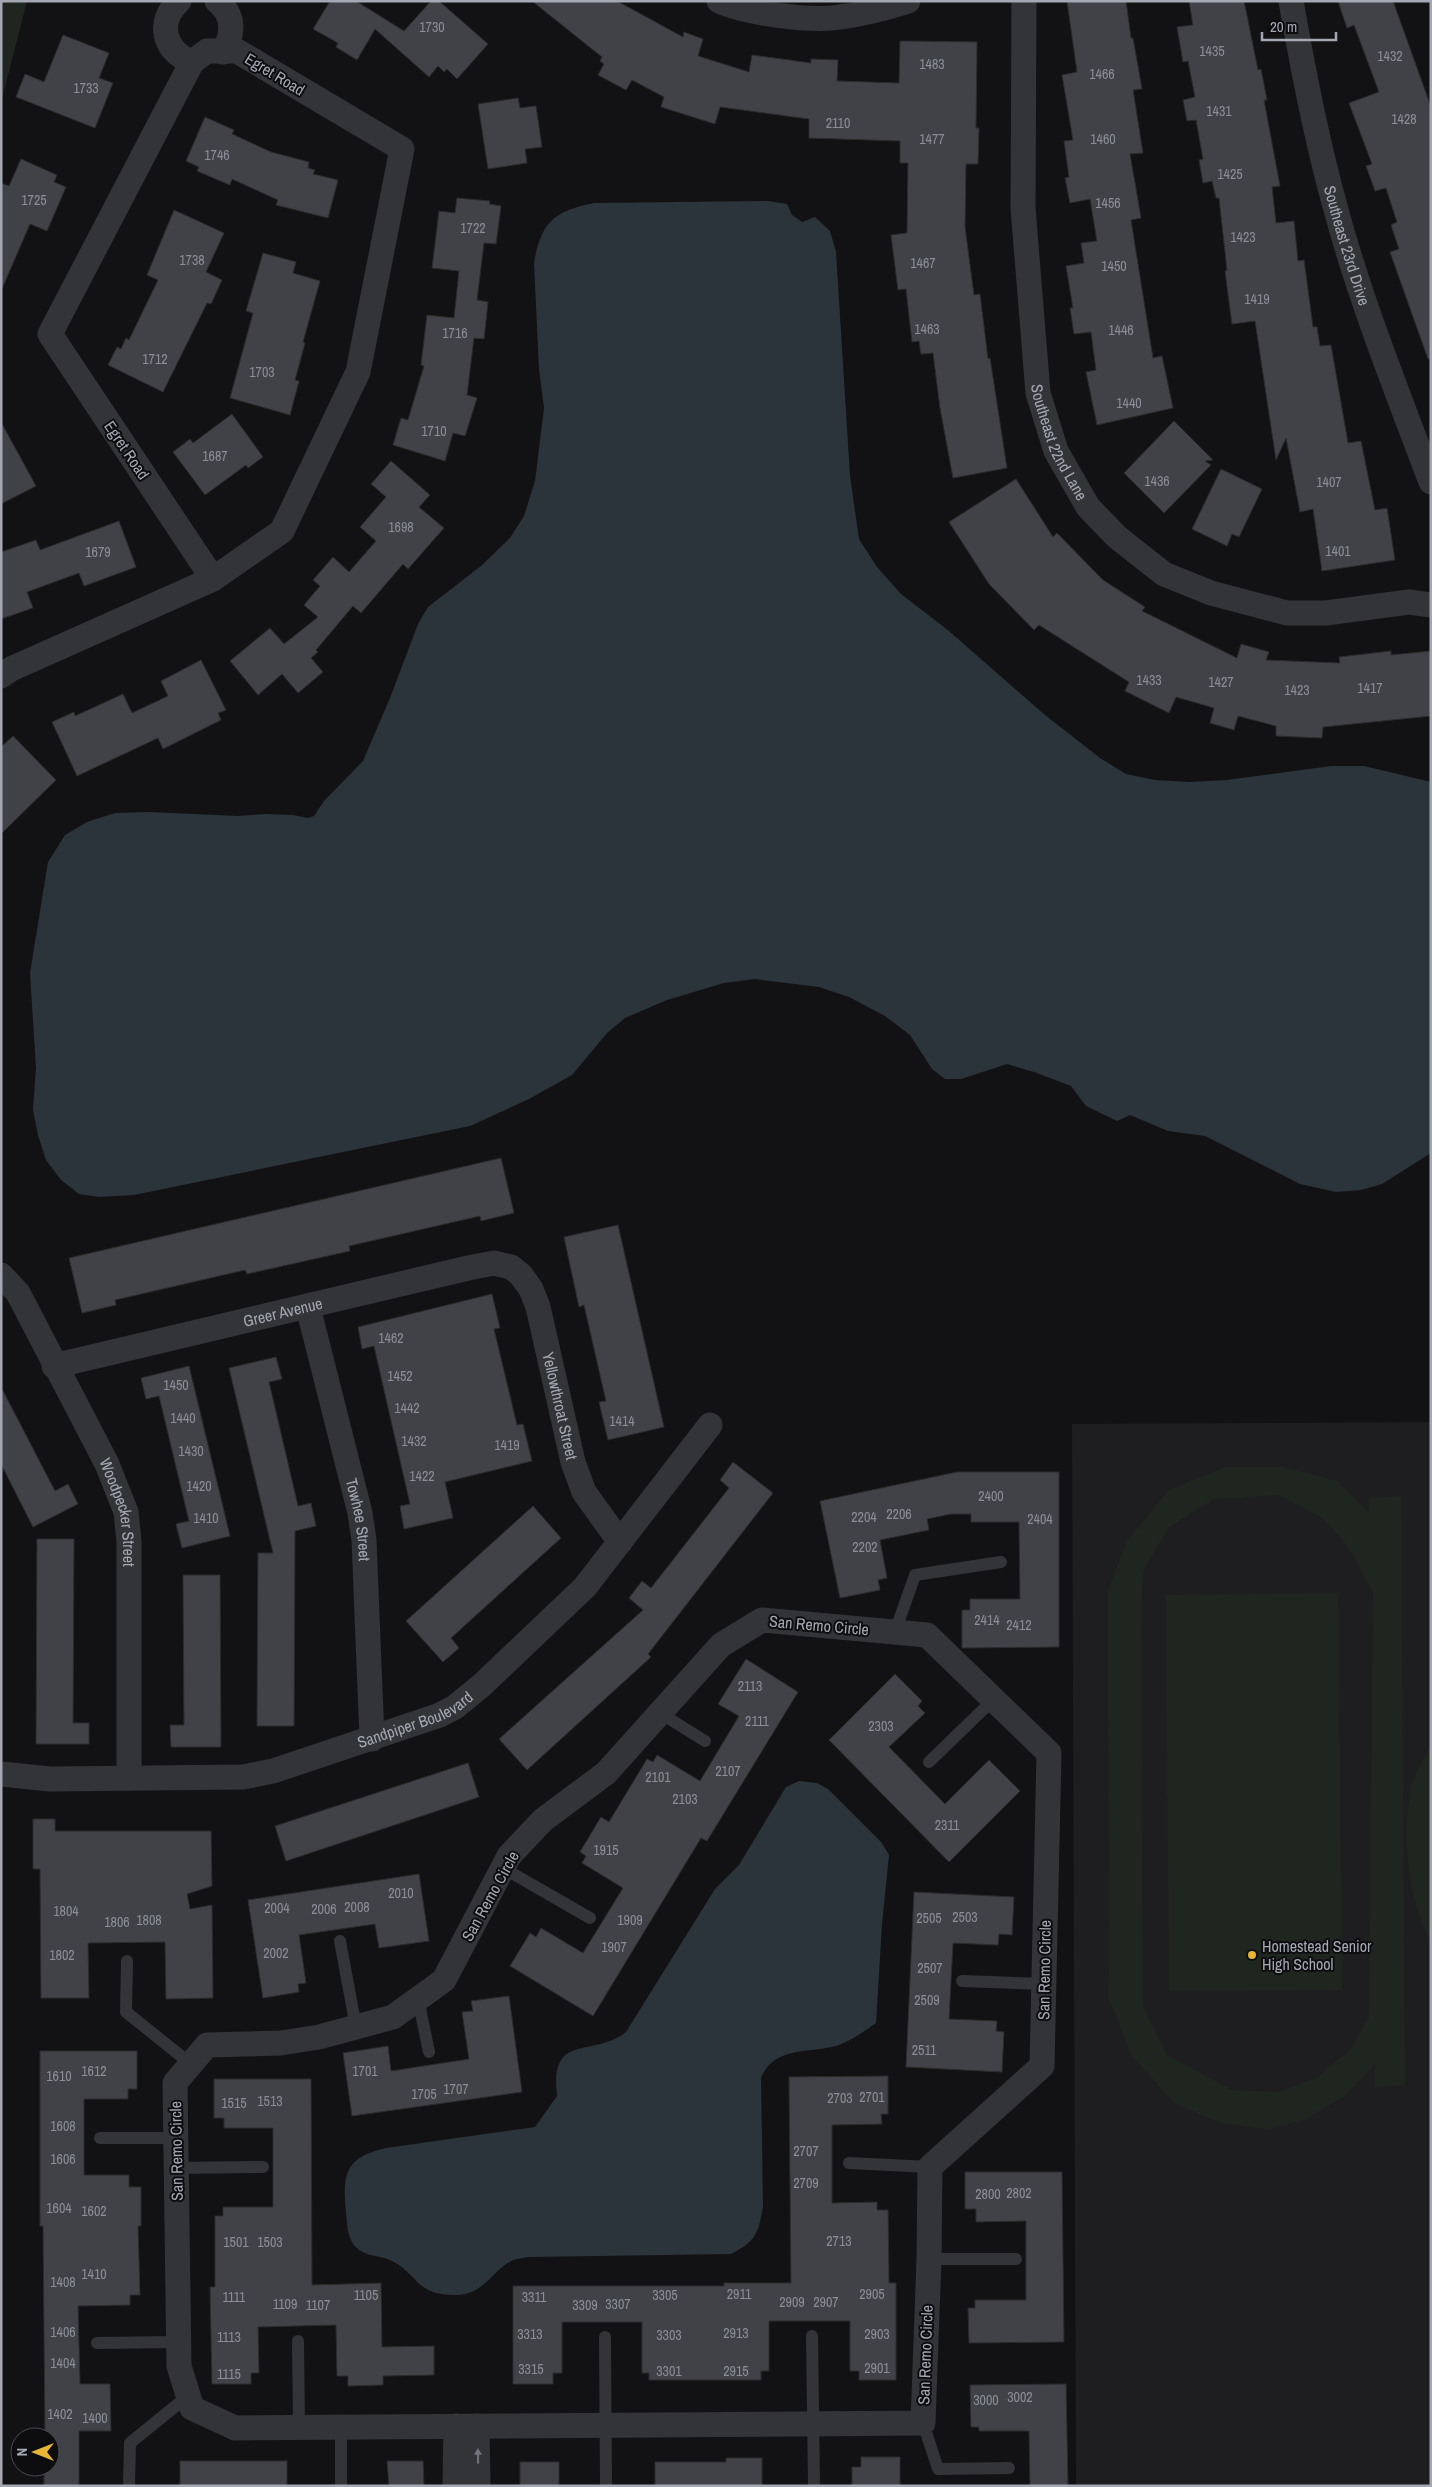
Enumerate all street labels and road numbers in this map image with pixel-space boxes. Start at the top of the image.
street label: Egret Road [241,47,309,101]
street label: Southeast 23rd Drive [1319,183,1376,308]
street label: Southeast 22nd Lane [1026,383,1093,504]
street label: Egret Road [99,416,155,484]
street label: Greer Avenue [241,1292,325,1332]
street label: Yellowthroat Street [537,1350,583,1462]
street label: Woodpecker Street [95,1455,140,1567]
street label: Towhee Street [341,1476,376,1562]
street label: San Remo Circle [768,1610,870,1640]
street label: Sandpiper Boulevard [354,1686,477,1753]
street label: San Remo Circle [456,1847,524,1945]
street label: San Remo Circle [1032,1920,1056,2020]
street label: San Remo Circle [164,2101,188,2201]
street label: San Remo Circle [912,2305,938,2405]

